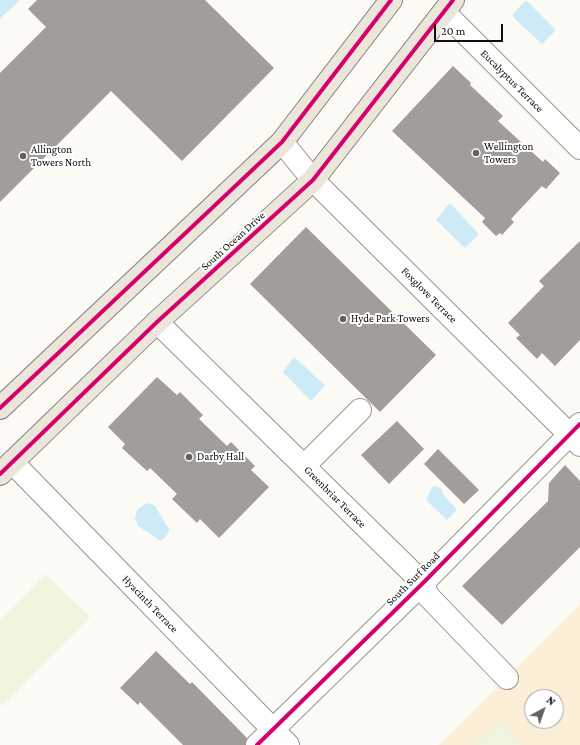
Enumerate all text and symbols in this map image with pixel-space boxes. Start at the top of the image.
scale bar [436,16,505,42]
text: 20 m [441,24,465,38]
street label: Eucalyptus Terrace [478,47,546,115]
place label: Wellington Towers [484,140,533,166]
place label: Allington Towers North [31,143,91,169]
marker: Wellington Towers [471,148,481,158]
marker: Allington Towers North [18,151,28,161]
street label: South Ocean Drive [198,209,268,273]
street label: Foxglove Terrace [398,264,460,326]
place label: Hyde Park Towers [351,312,429,326]
marker: Hyde Park Towers [338,314,348,324]
place label: Darby Hall [197,450,244,464]
marker: Darby Hall [184,452,194,462]
street label: Greenbriar Terrace [301,463,369,531]
street label: South Surf Road [383,549,443,609]
street label: Hyacinth Terrace [119,573,181,635]
north arrow [524,689,564,729]
text: N [544,694,558,708]

